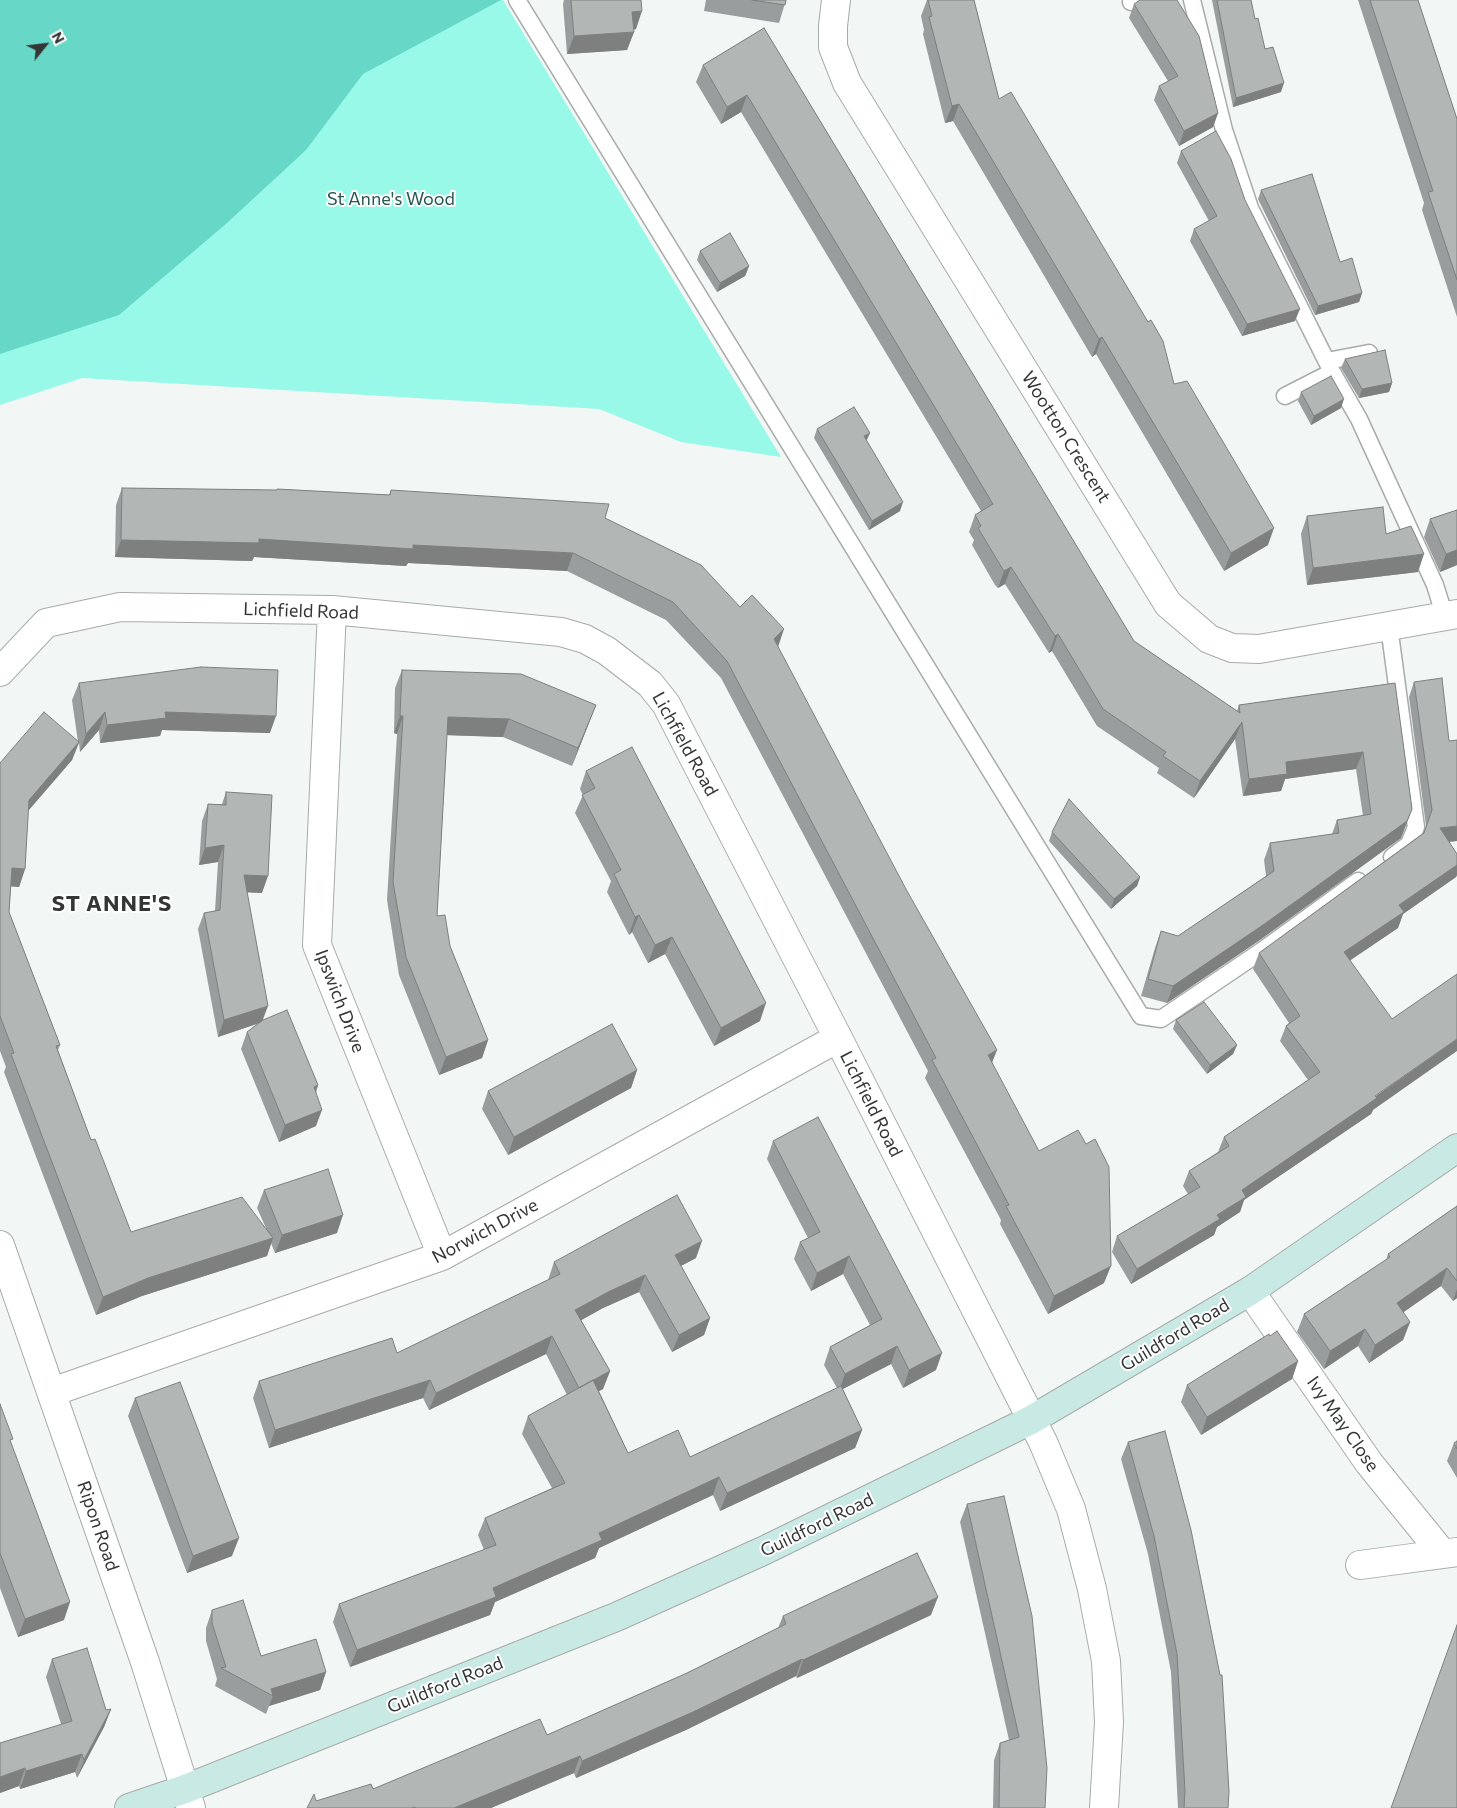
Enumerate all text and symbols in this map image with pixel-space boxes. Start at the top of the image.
north arrow [20,20,70,70]
text: N [49,29,69,46]
park label: St Anne's Wood [327,188,455,210]
street label: Wootton Crescent [1017,367,1115,507]
street label: Lichfield Road [243,598,359,624]
street label: Lichfield Road [647,688,723,800]
district label: ST ANNE'S [51,891,173,917]
street label: Ipswich Drive [310,946,370,1056]
street label: Lichfield Road [835,1047,907,1161]
street label: Norwich Drive [428,1194,542,1268]
street label: Guildford Road [1117,1294,1233,1376]
street label: Ivy May Close [1302,1372,1384,1476]
street label: Ripon Road [73,1478,123,1574]
street label: Guildford Road [757,1488,877,1562]
street label: Guildford Road [384,1652,506,1718]

